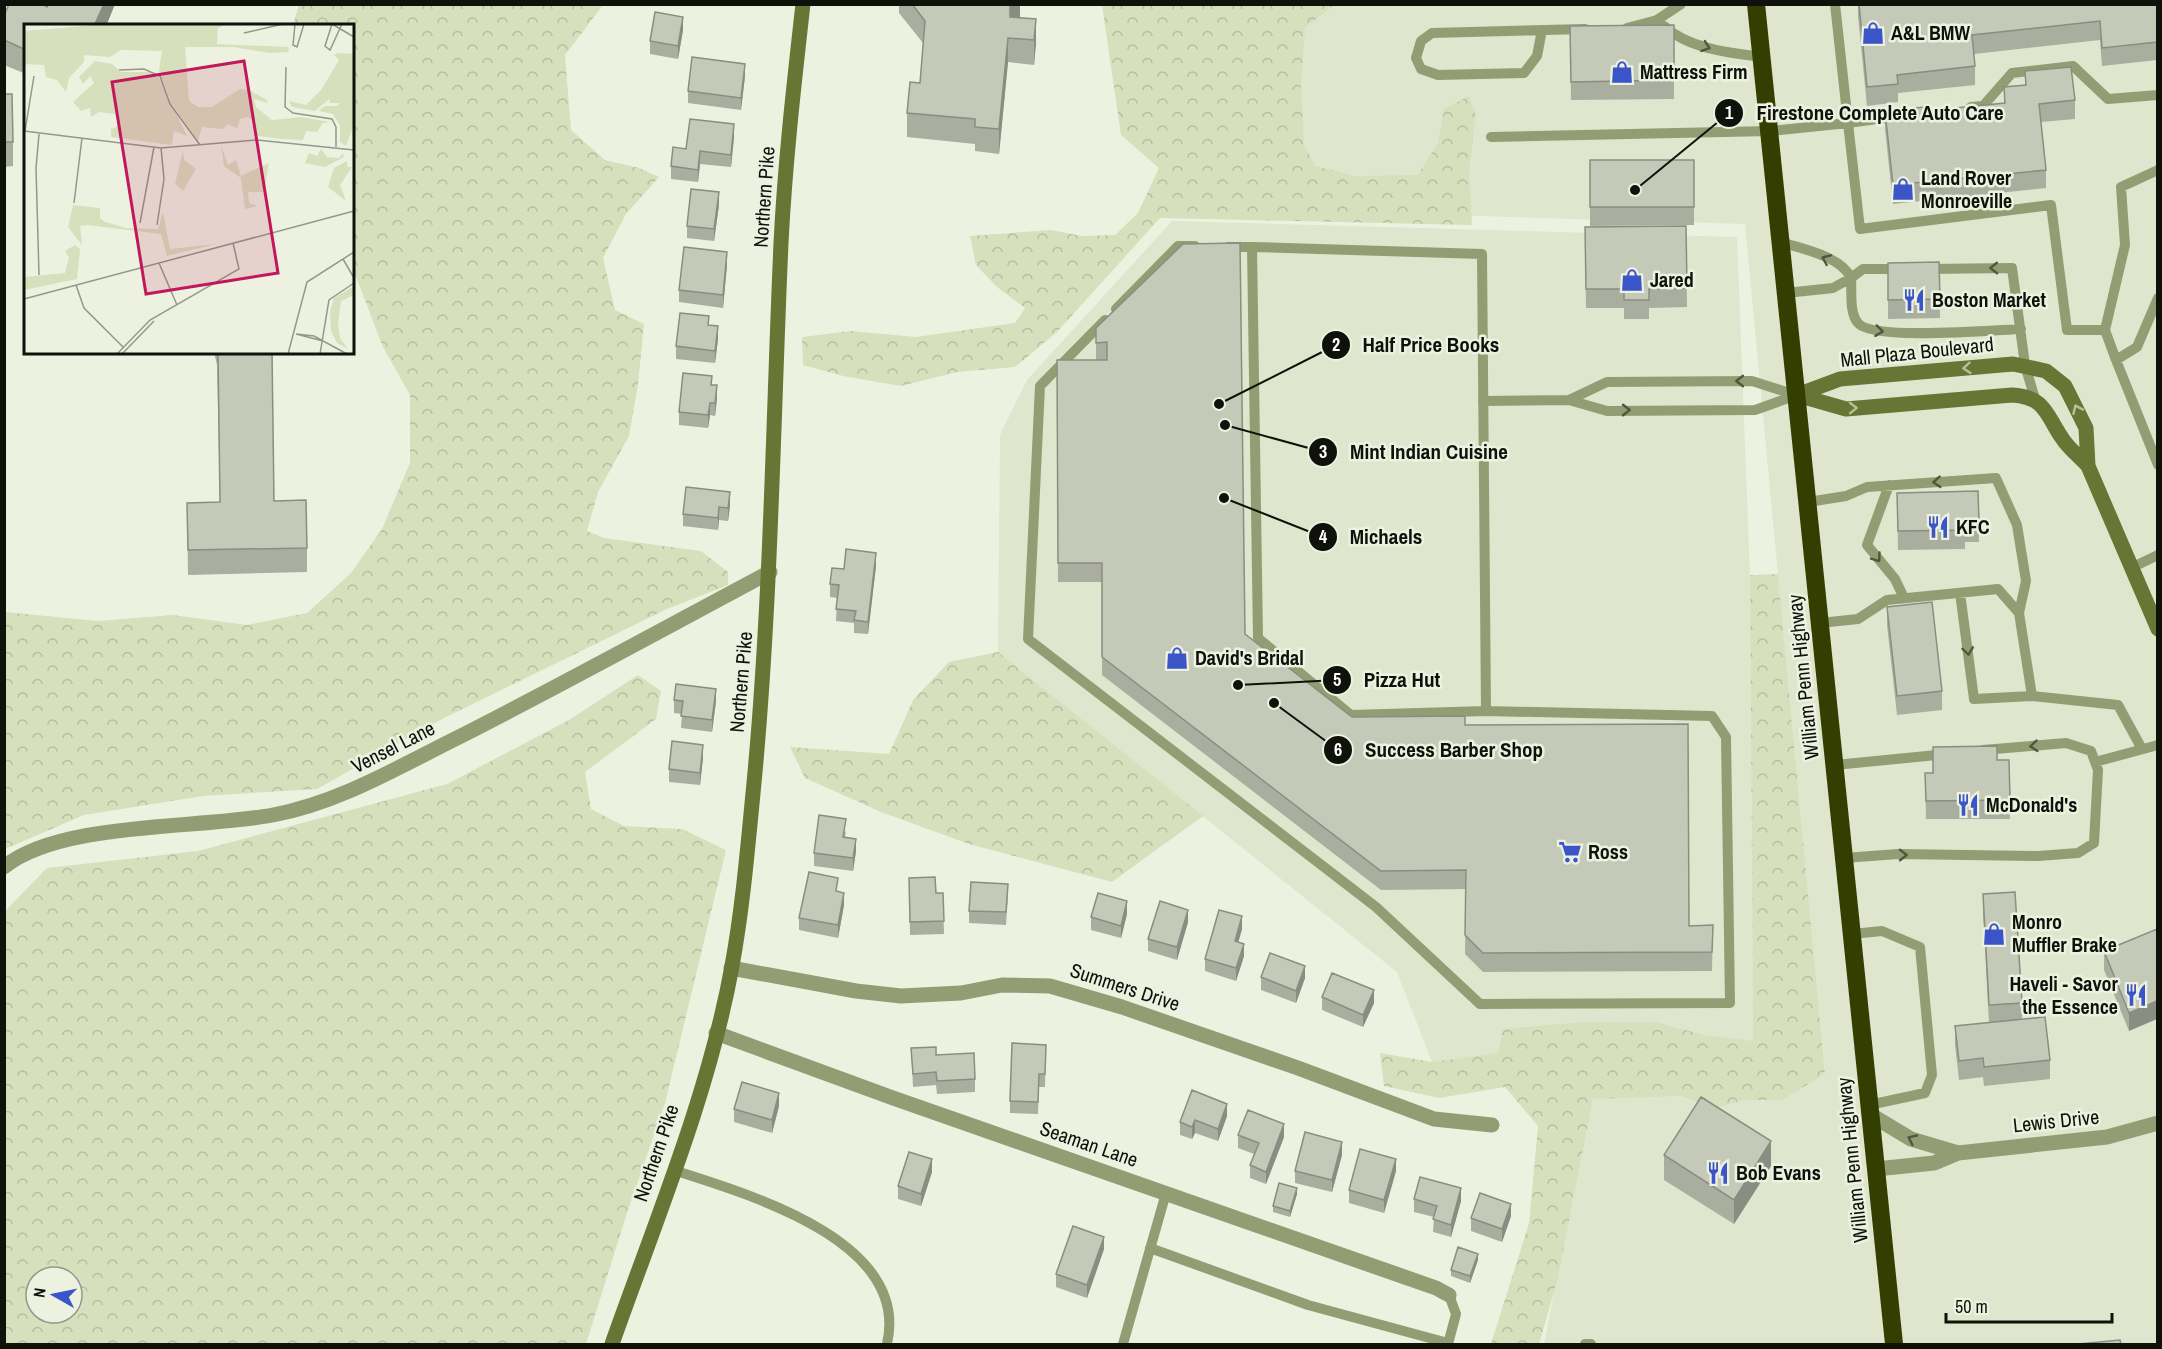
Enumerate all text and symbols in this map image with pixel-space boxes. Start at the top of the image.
place label: A&L BMW [1891,19,1970,46]
shop icon: A&L BMW [1860,20,1886,46]
inset map [24,24,354,354]
one-way arrow [1700,39,1711,52]
place label: Mattress Firm [1640,58,1748,85]
shop icon: Mattress Firm [1609,59,1635,85]
callout: Firestone Complete Auto Care [1714,94,2016,133]
text: Firestone Complete Auto Care [1756,98,2004,127]
text: 1 [1725,100,1734,125]
street label: Northern Pike [747,146,780,248]
place label: Land Rover Monroeville [1921,164,2012,214]
shop icon: Land Rover Monroeville [1890,176,1916,202]
one-way arrow [1821,254,1832,266]
one-way arrow [1990,262,1999,274]
place label: Jared [1650,266,1694,293]
shop icon: Jared [1619,267,1645,293]
place label: Boston Market [1932,286,2046,313]
restaurant icon: Boston Market [1901,287,1927,313]
one-way arrow [1875,324,1884,337]
callout: Half Price Books [1321,325,1512,364]
text: Half Price Books [1363,330,1499,359]
street label: Mall Plaza Boulevard [1839,330,1995,373]
text: 2 [1332,332,1340,357]
one-way arrow [1962,361,1972,374]
one-way arrow [1736,375,1745,387]
one-way arrow [1849,402,1858,414]
one-way arrow [1621,404,1630,416]
one-way arrow [2073,404,2085,415]
callout: Mint Indian Cuisine [1308,433,1519,472]
text: Mint Indian Cuisine [1350,437,1508,466]
text: 3 [1319,439,1327,464]
one-way arrow [1933,475,1942,488]
place label: KFC [1956,513,1990,540]
restaurant icon: KFC [1925,514,1951,540]
callout: Michaels [1308,518,1435,557]
text: Michaels [1350,522,1422,551]
text: 4 [1319,524,1328,549]
one-way arrow [1869,551,1880,562]
street label: William Penn Highway [1780,592,1825,761]
street label: Northern Pike [723,630,758,734]
place label: David's Bridal [1195,644,1304,671]
shop icon: David's Bridal [1164,645,1190,671]
one-way arrow [1961,646,1974,655]
callout: Pizza Hut [1322,660,1452,699]
text: Pizza Hut [1364,665,1441,694]
text: 5 [1333,667,1341,692]
street label: Vensel Lane [346,714,439,779]
callout: Success Barber Shop [1323,730,1555,769]
text: Success Barber Shop [1365,735,1543,764]
text: 6 [1334,737,1342,762]
one-way arrow [2030,739,2039,752]
place label: McDonald's [1986,791,2077,818]
restaurant icon: McDonald's [1955,792,1981,818]
place label: Ross [1588,838,1628,865]
supermarket icon: Ross [1557,839,1583,865]
one-way arrow [1898,849,1907,861]
place label: Monro Muffler Brake [2012,908,2117,958]
shop icon: Monro Muffler Brake [1981,921,2007,947]
street label: Summers Drive [1067,956,1183,1017]
place label: Haveli - Savor the Essence [2010,970,2119,1020]
restaurant icon: Haveli - Savor the Essence [2123,982,2149,1008]
street label: William Penn Highway [1829,1075,1874,1244]
street label: Northern Pike [626,1101,685,1205]
street label: Lewis Drive [2011,1103,2100,1138]
street label: Seaman Lane [1036,1114,1142,1173]
one-way arrow [1908,1134,1919,1146]
place label: Bob Evans [1736,1159,1821,1186]
restaurant icon: Bob Evans [1705,1160,1731,1186]
north arrow [24,1265,84,1325]
text: N [28,1286,51,1299]
scale bar [1946,1286,2112,1324]
text: 50 m [1955,1294,1988,1319]

